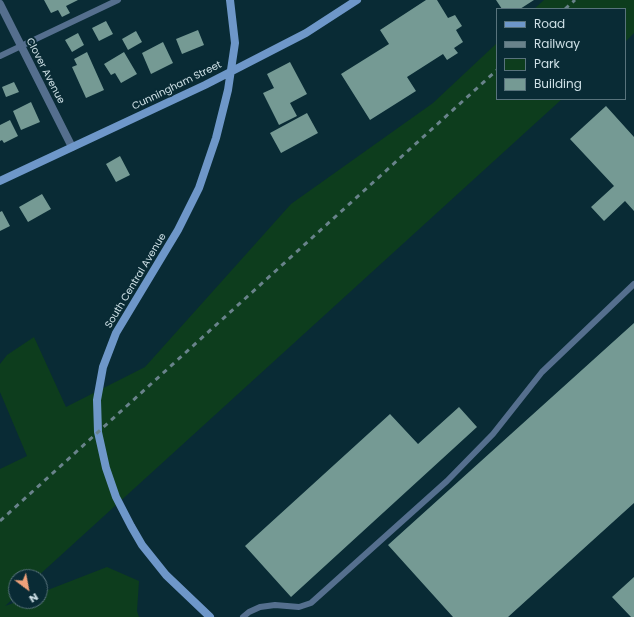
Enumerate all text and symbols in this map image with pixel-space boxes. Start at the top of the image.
legend [496,8,626,100]
text: Road [534,15,565,32]
text: Railway [534,35,580,52]
street label: Clover Avenue [23,36,67,106]
text: Park [534,55,560,72]
street label: Cunningham Street [130,59,224,113]
text: Building [534,75,582,92]
street label: South Central Avenue [103,231,169,331]
north arrow [8,569,48,609]
text: N [26,589,42,607]

